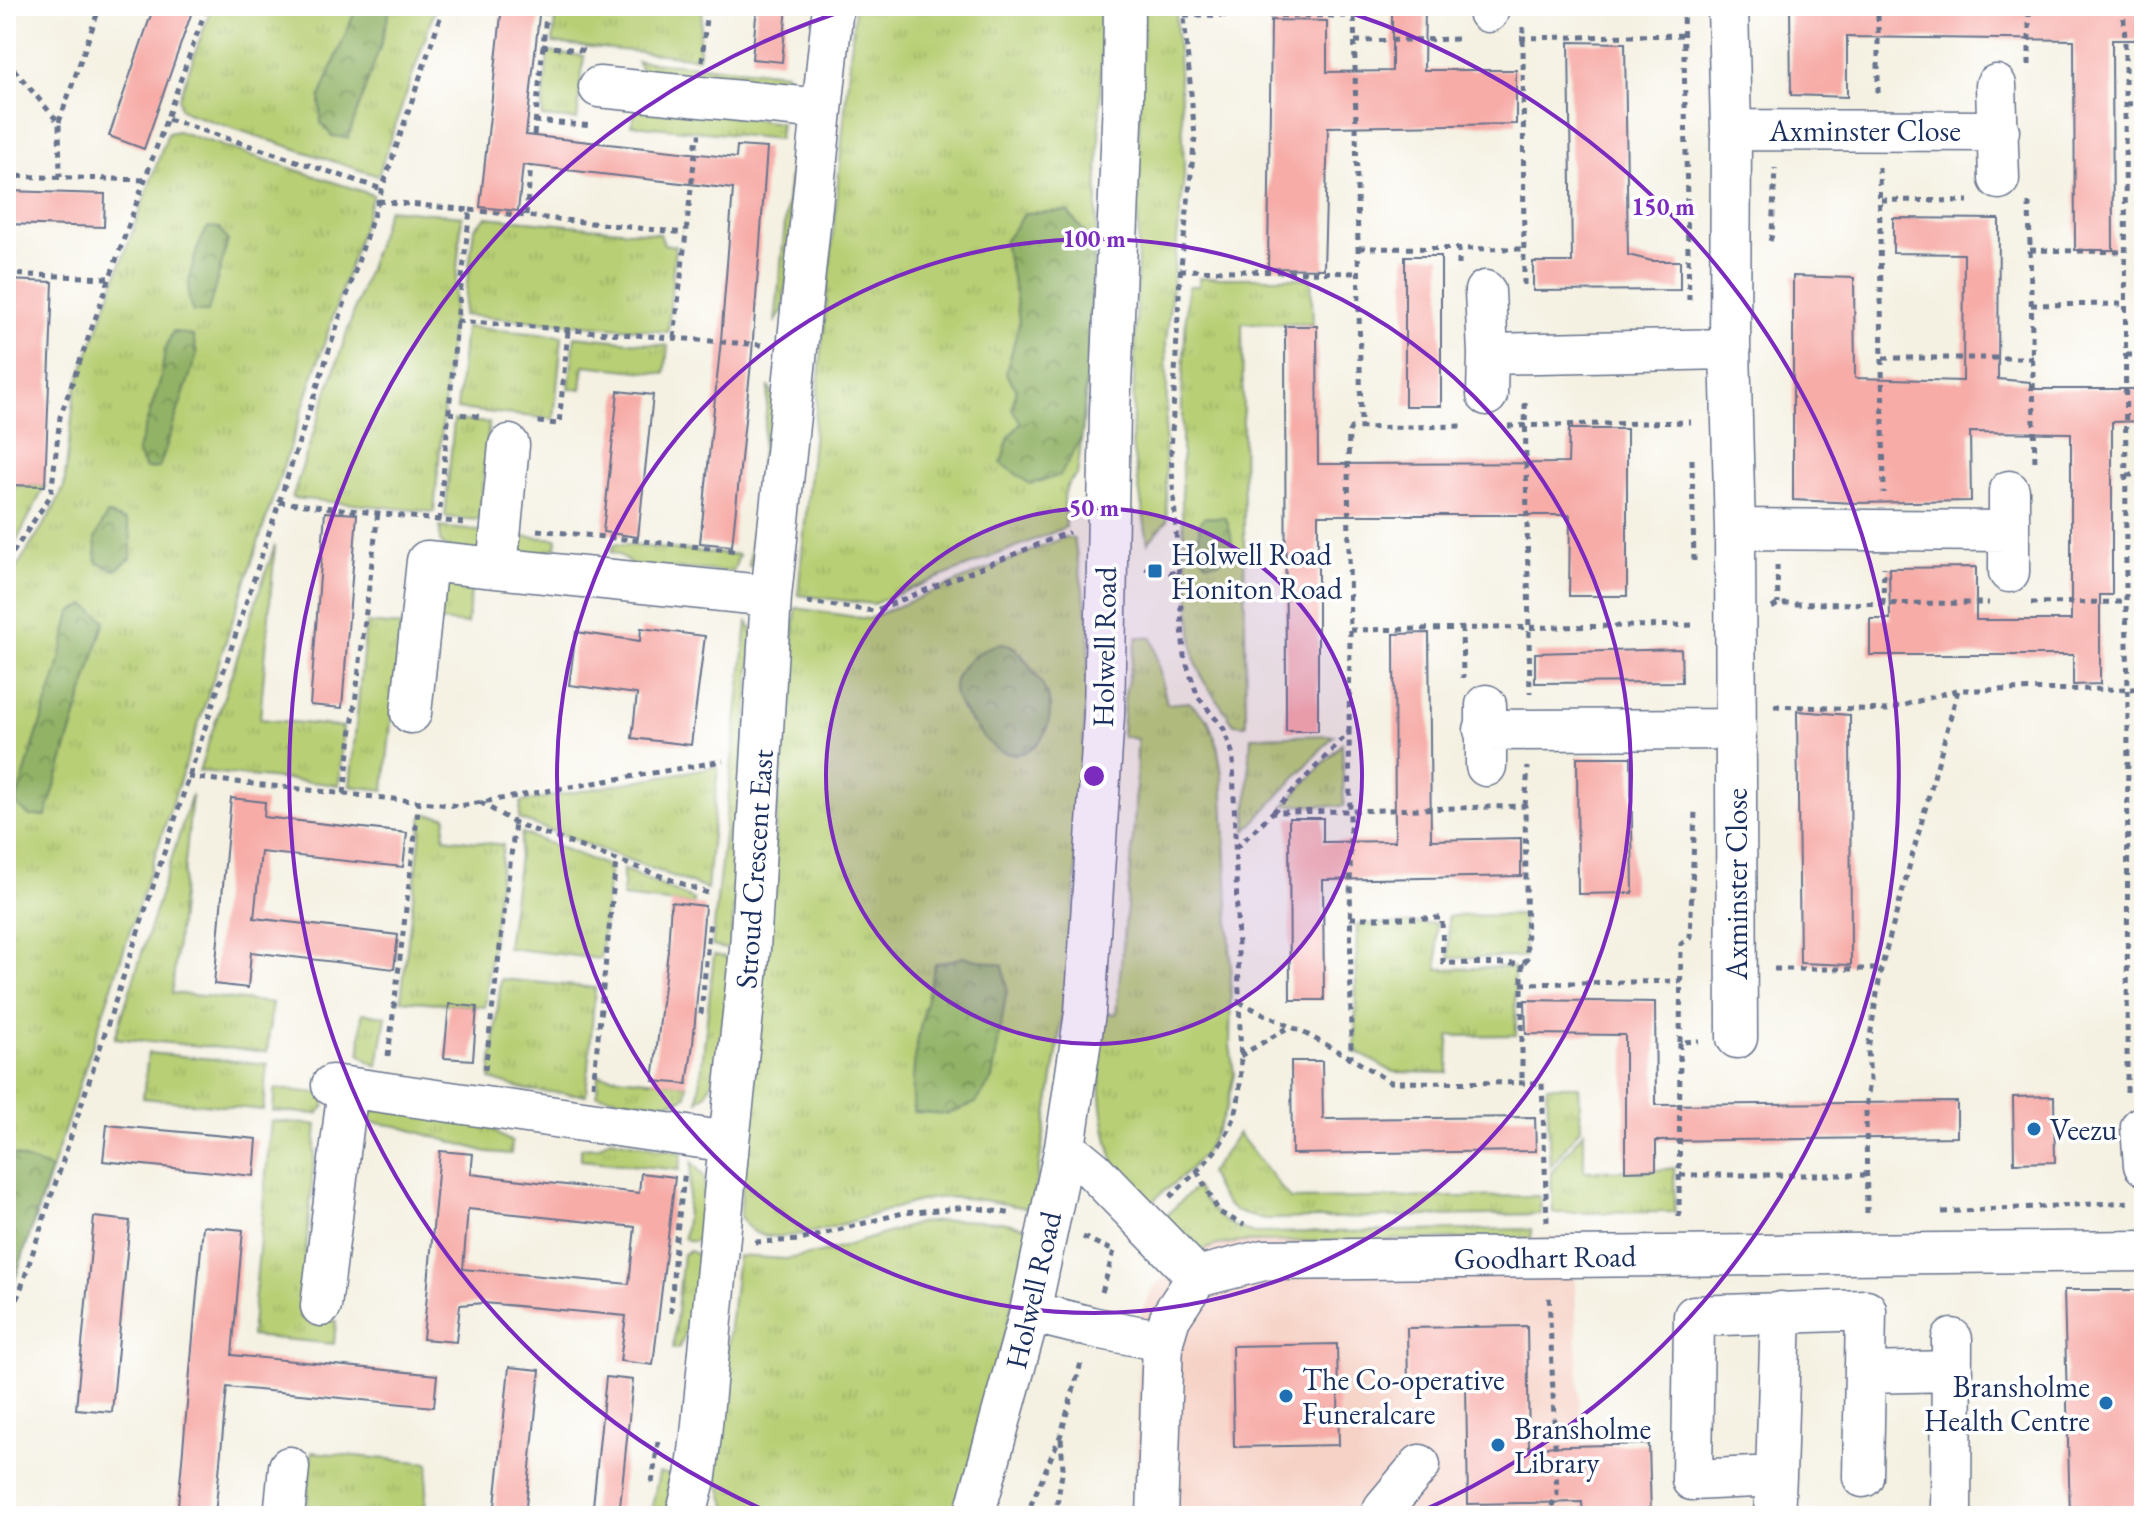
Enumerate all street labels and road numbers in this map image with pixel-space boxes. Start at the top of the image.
street label: Axminster Close [1768,111,1961,150]
street label: Holwell Road [1083,566,1125,728]
street label: Stroud Crescent East [726,747,782,990]
street label: Axminster Close [1717,788,1756,981]
street label: Holwell Road [996,1207,1070,1373]
street label: Goodhart Road [1453,1236,1637,1278]

